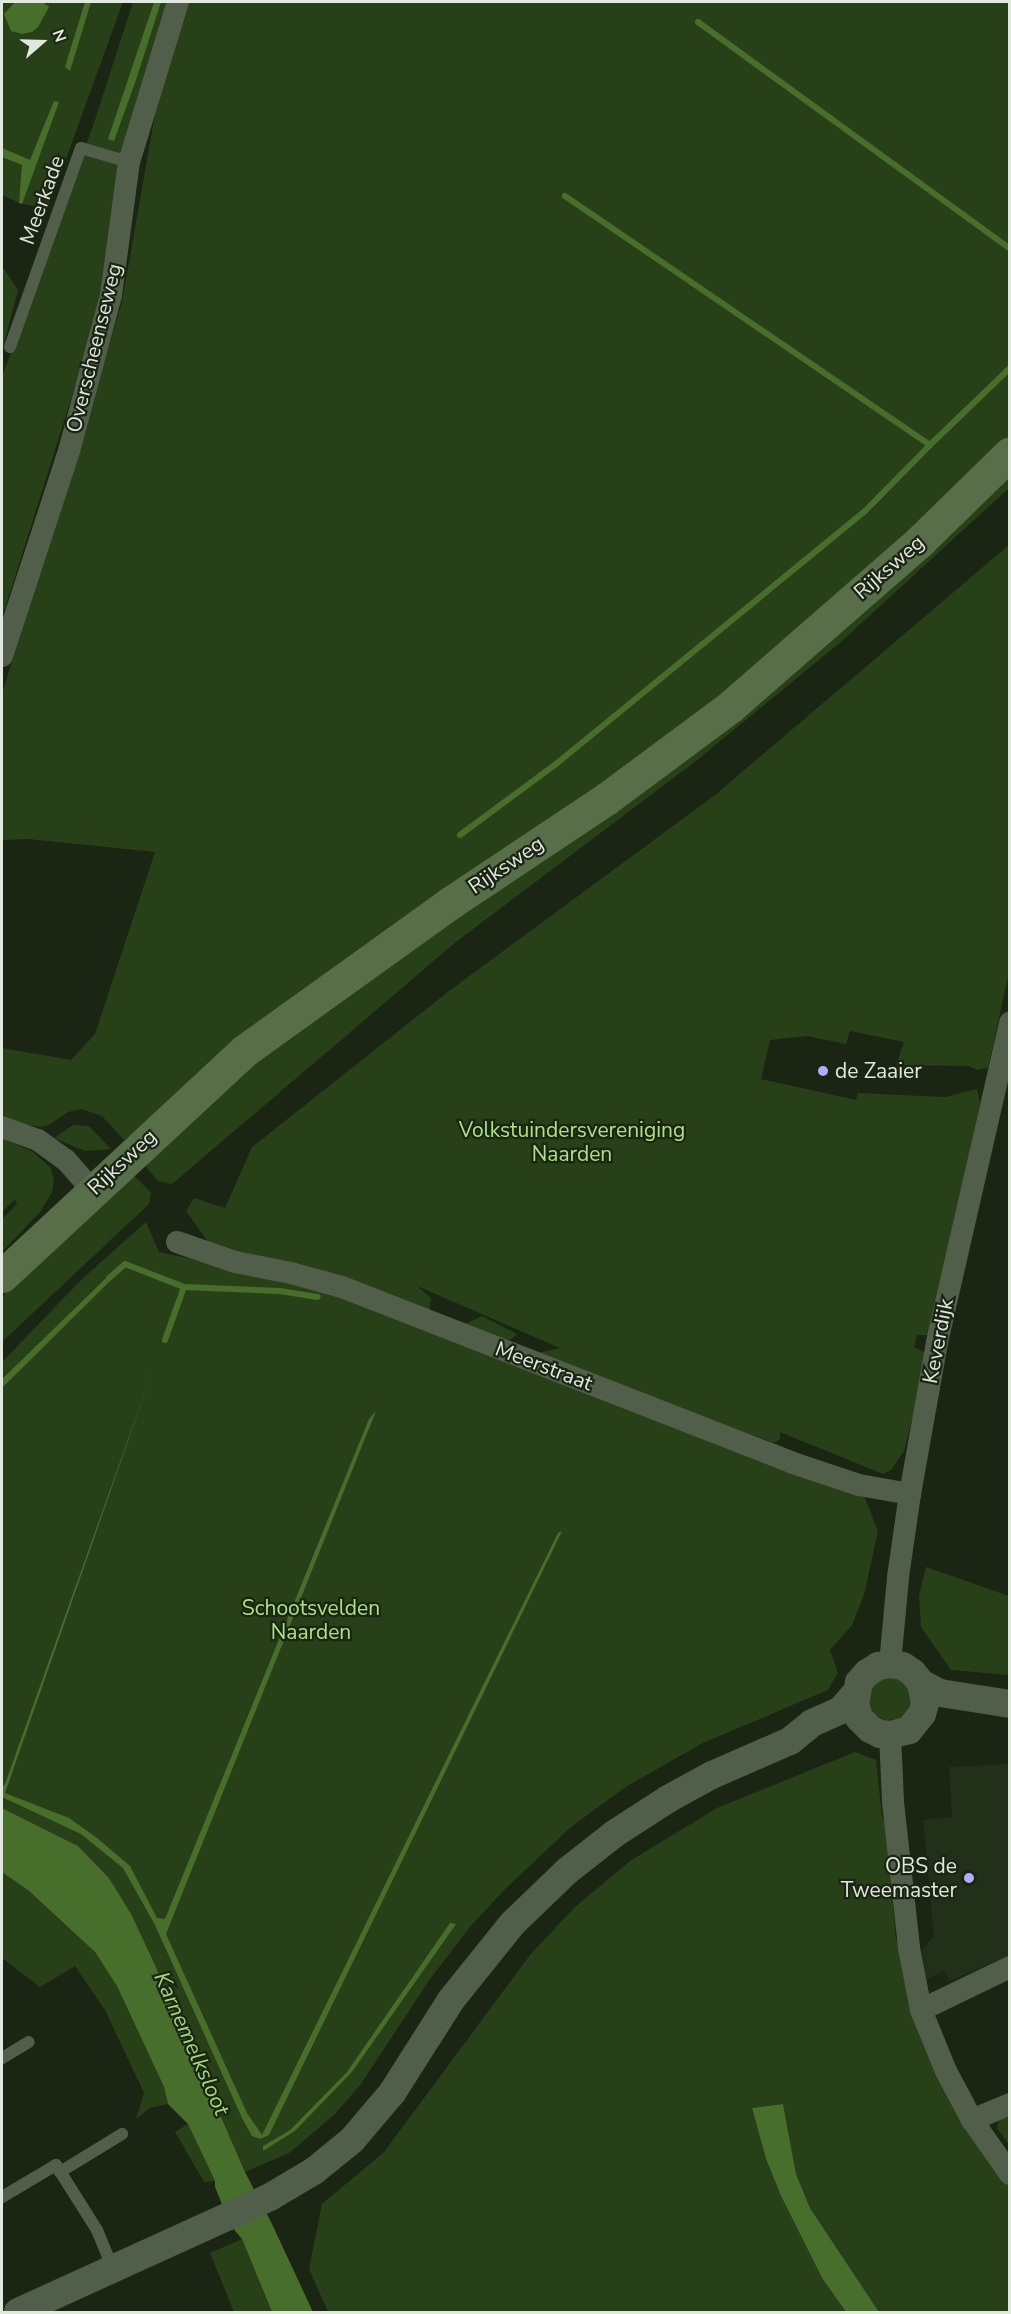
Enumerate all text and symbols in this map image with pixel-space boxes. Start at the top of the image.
north arrow [12,12,72,72]
text: N [47,26,71,45]
street label: Meerkade [14,152,70,248]
street label: Overscheenseweg [61,261,127,435]
street label: Rijksweg [849,530,929,604]
street label: Rijksweg [464,831,548,899]
place label: de Zaaier [835,1058,922,1084]
marker: de Zaaier [816,1064,830,1078]
park label: Volkstuindersvereniging Naarden [459,1117,685,1167]
street label: Rijksweg [82,1124,162,1200]
street label: Keverdijk [917,1297,959,1385]
street label: Meerstraat [492,1336,596,1396]
park label: Schootsvelden Naarden [242,1595,380,1645]
place label: OBS de Tweemaster [841,1853,957,1903]
marker: OBS de Tweemaster [962,1871,976,1885]
water label: Karnemelksloot [148,1968,234,2120]

